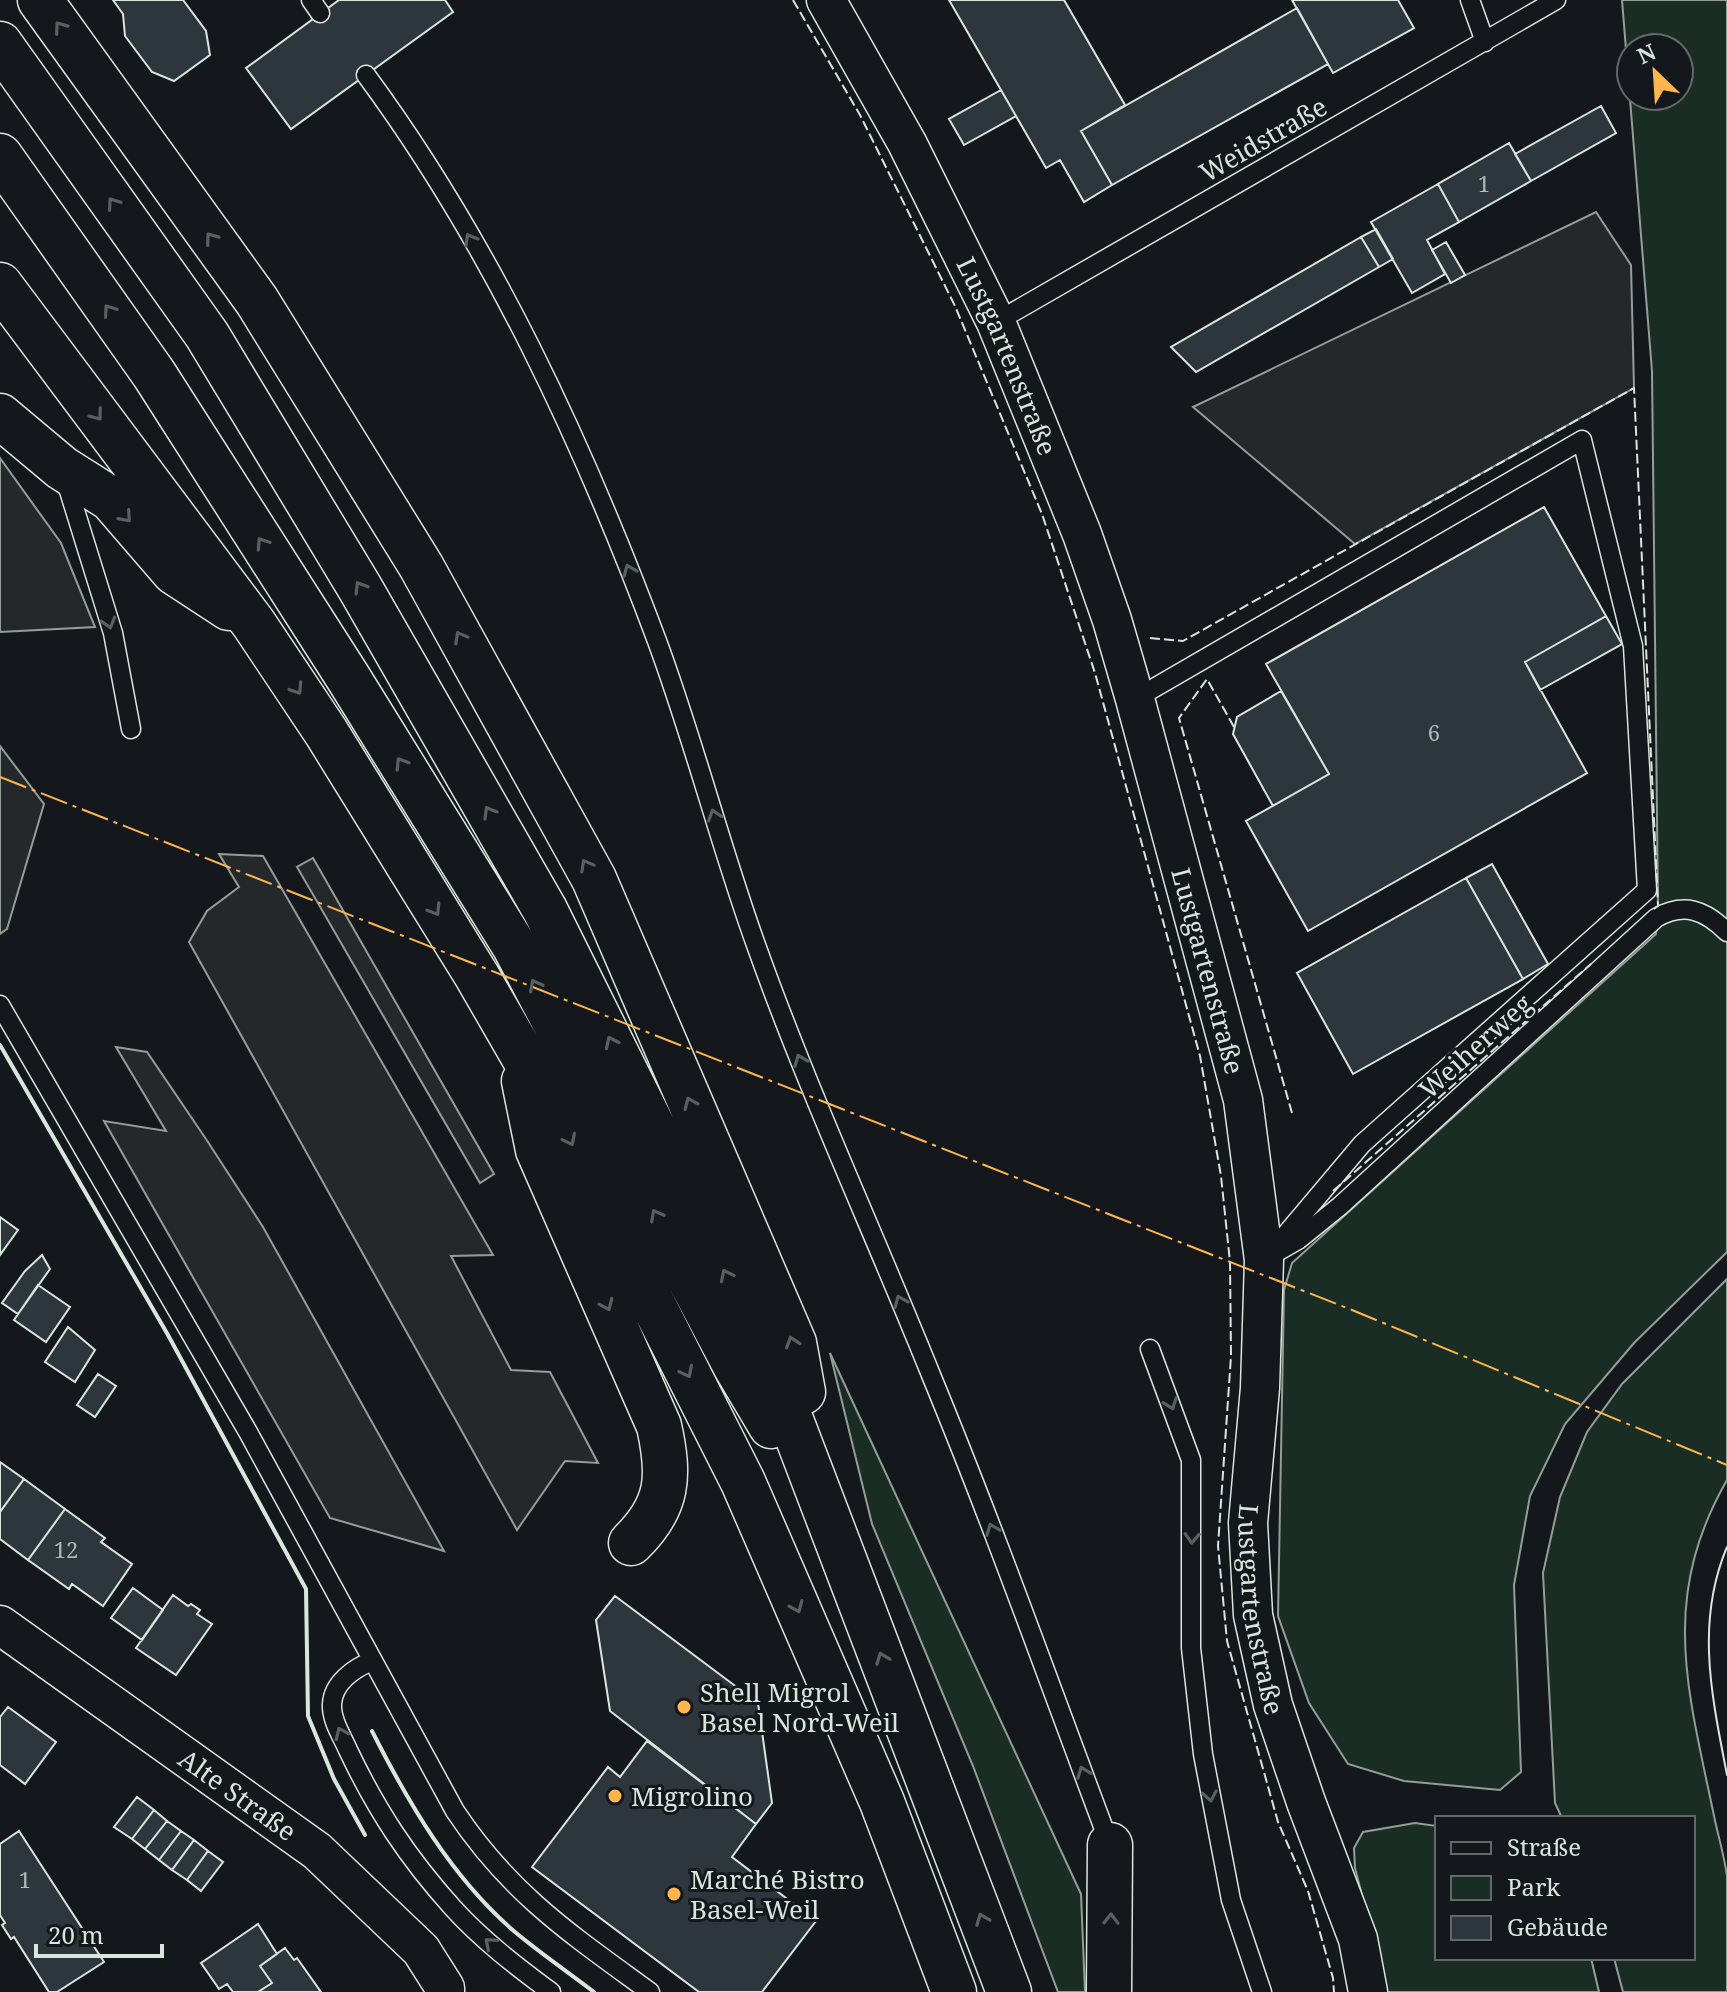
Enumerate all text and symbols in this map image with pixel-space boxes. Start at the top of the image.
one-way arrow [55,21,69,35]
north arrow [1615,32,1695,112]
text: N [1632,36,1660,70]
street label: Weidstraße [1193,88,1333,190]
house number: 1 [1478,168,1490,198]
one-way arrow [108,198,123,212]
one-way arrow [206,232,221,247]
one-way arrow [465,233,480,247]
street label: Lustgartenstraße [949,251,1066,460]
one-way arrow [104,305,119,319]
one-way arrow [87,406,101,421]
one-way arrow [116,507,131,522]
one-way arrow [256,537,271,552]
one-way arrow [622,564,639,578]
one-way arrow [354,581,370,596]
one-way arrow [100,615,117,629]
one-way arrow [454,631,470,646]
one-way arrow [288,681,303,695]
house number: 6 [1428,717,1440,747]
one-way arrow [395,757,411,772]
one-way arrow [483,806,499,821]
one-way arrow [707,809,723,823]
one-way arrow [580,859,595,873]
street label: Lustgartenstraße [1163,864,1253,1078]
one-way arrow [426,901,441,915]
one-way arrow [530,979,545,994]
street label: Weiherweg [1411,985,1539,1107]
one-way arrow [604,1036,620,1050]
one-way arrow [794,1054,810,1068]
one-way arrow [684,1097,700,1111]
one-way arrow [560,1131,576,1146]
one-way arrow [651,1209,666,1224]
one-way arrow [720,1269,736,1283]
one-way arrow [893,1295,909,1309]
one-way arrow [597,1296,613,1311]
one-way arrow [785,1336,801,1349]
one-way arrow [678,1363,693,1378]
one-way arrow [1161,1396,1178,1410]
street label: Lustgartenstraße [1230,1503,1293,1720]
one-way arrow [985,1523,1002,1537]
one-way arrow [1183,1532,1200,1545]
house number: 12 [54,1534,78,1564]
one-way arrow [788,1599,804,1613]
one-way arrow [875,1652,892,1666]
place label: Shell Migrol Basel Nord-Weil [700,1674,899,1740]
marker: Shell Migrol Basel Nord-Weil [675,1698,693,1716]
one-way arrow [334,1727,350,1741]
street label: Alte Straße [172,1740,304,1849]
one-way arrow [1076,1766,1093,1780]
place label: Migrolino [631,1778,753,1814]
marker: Migrolino [606,1787,624,1805]
one-way arrow [1201,1789,1218,1803]
legend [1435,1816,1695,1960]
text: Straße [1507,1830,1581,1863]
place label: Marché Bistro Basel-Weil [690,1861,865,1927]
house number: 1 [19,1864,31,1894]
text: Park [1507,1870,1561,1903]
marker: Marché Bistro Basel-Weil [665,1885,683,1903]
scale bar [36,1908,162,1958]
text: Gebäude [1507,1910,1608,1943]
one-way arrow [1102,1912,1120,1925]
one-way arrow [975,1913,992,1927]
text: 20 m [48,1918,104,1951]
one-way arrow [484,1938,499,1953]

